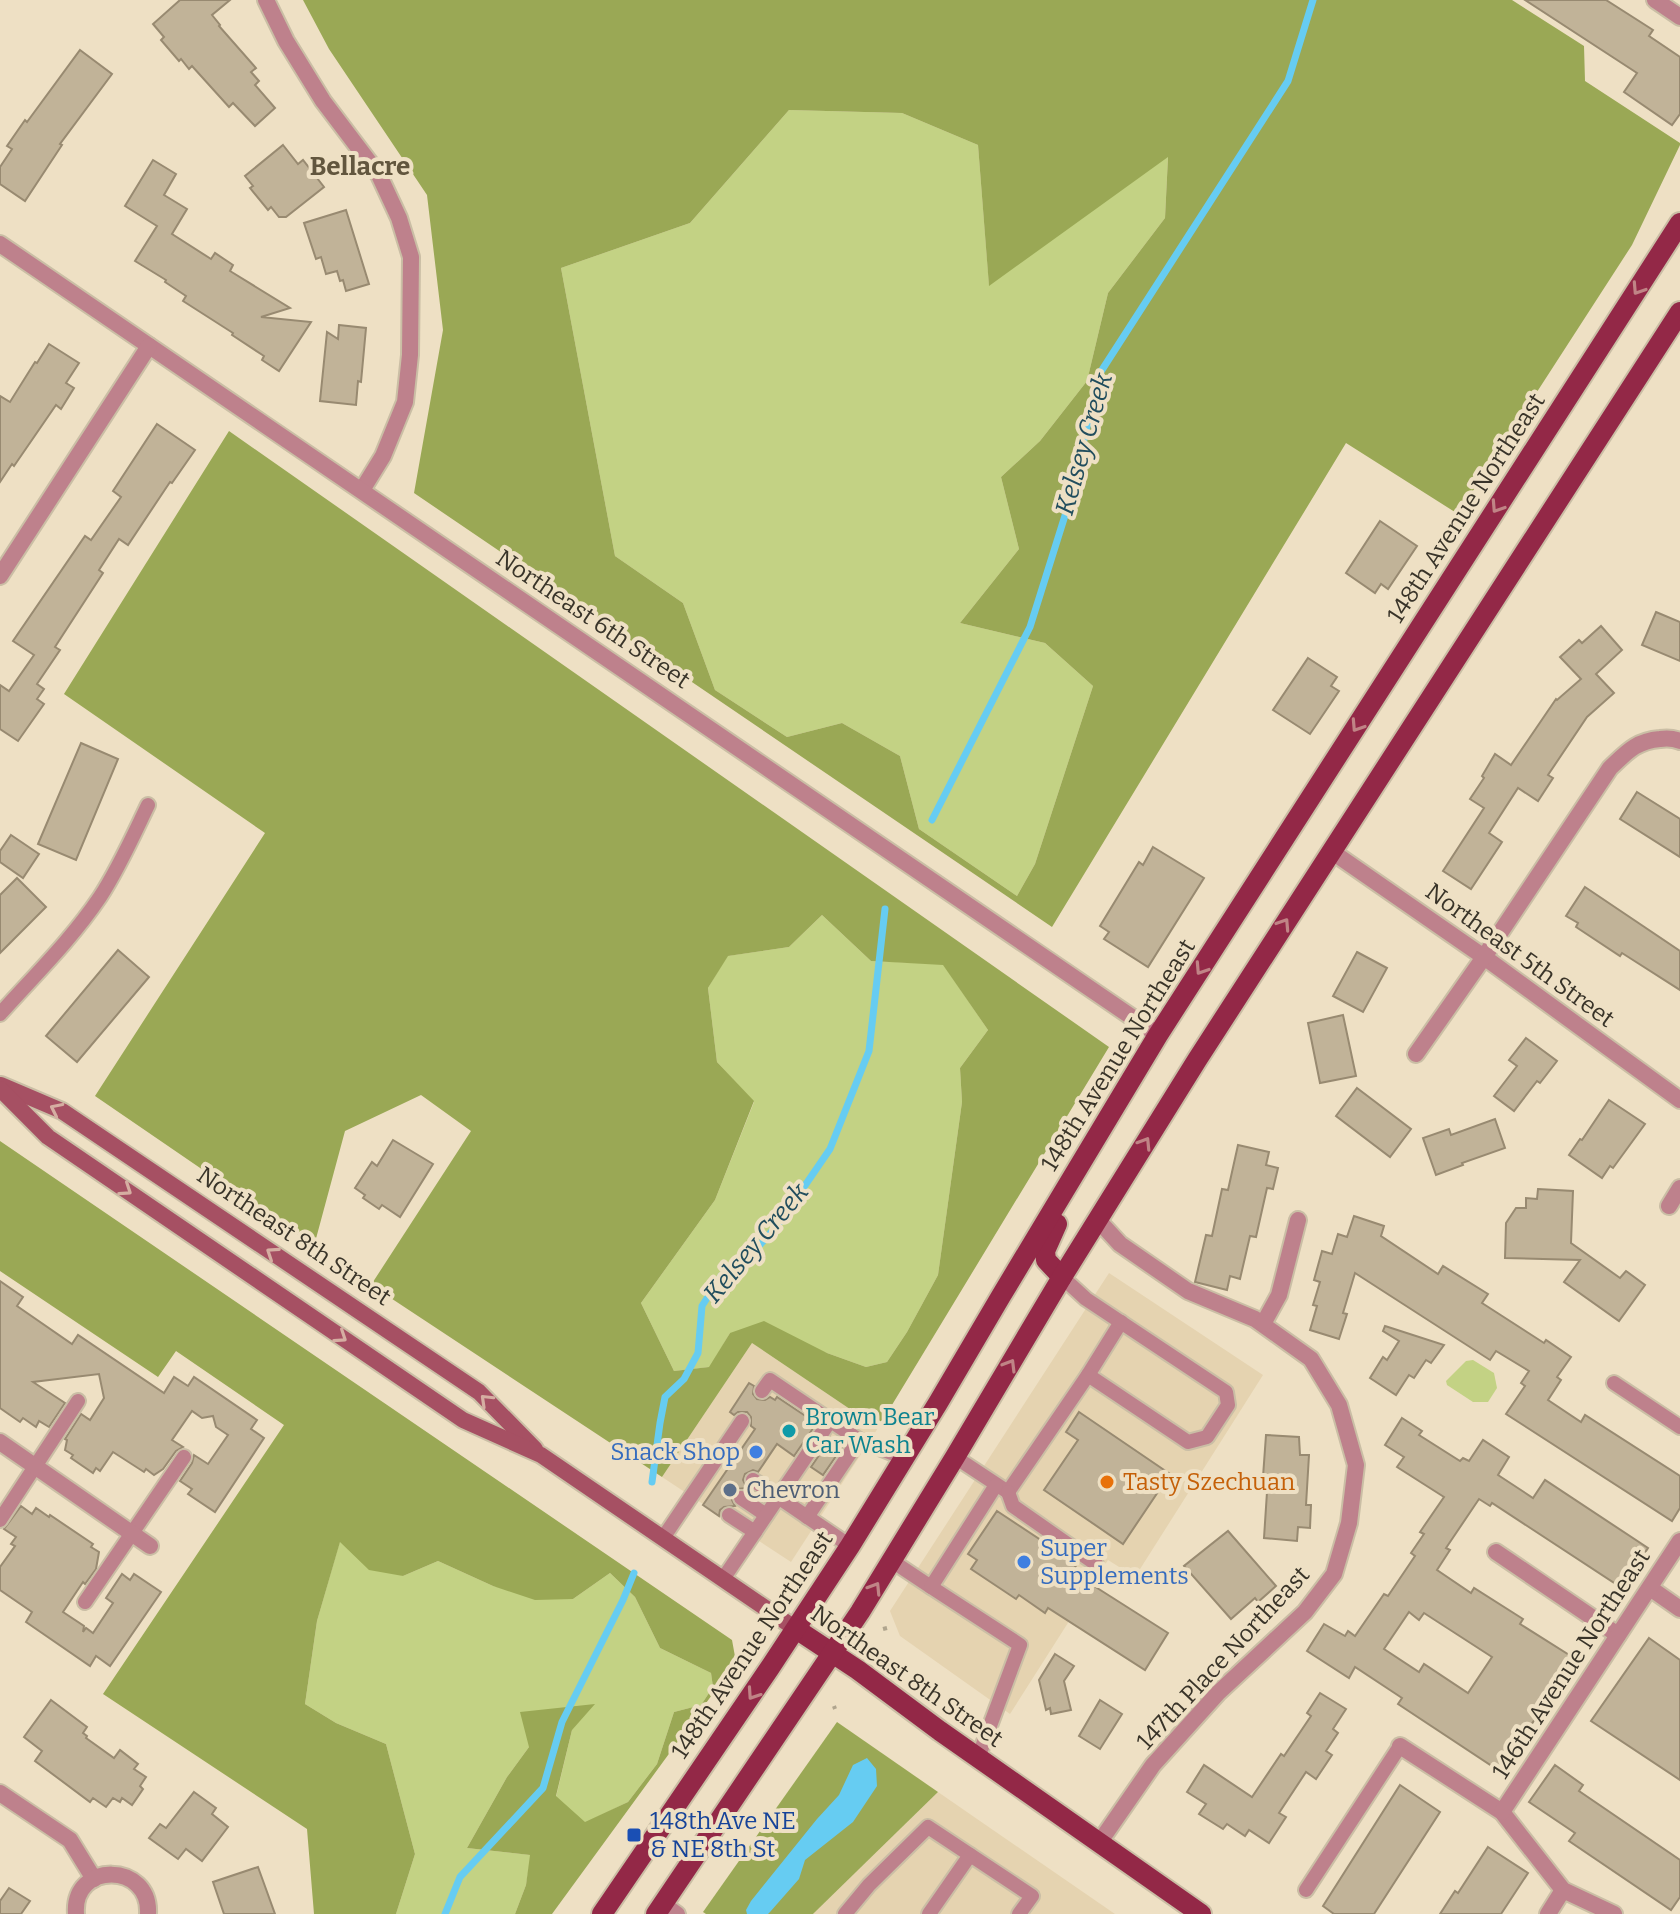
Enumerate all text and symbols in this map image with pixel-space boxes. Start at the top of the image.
district label: Bellacre [310,151,410,182]
one-way arrow [1632,280,1647,294]
water label: Kelsey Creek [1049,369,1119,519]
street label: 148th Avenue Northeast [1381,388,1551,628]
one-way arrow [1492,499,1507,513]
street label: Northeast 6th Street [491,544,695,694]
one-way arrow [1351,717,1366,732]
street label: Northeast 5th Street [1420,877,1620,1033]
one-way arrow [1274,918,1289,932]
street label: 148th Avenue Northeast [1035,934,1201,1176]
one-way arrow [1196,960,1211,974]
one-way arrow [50,1103,64,1119]
one-way arrow [1135,1137,1150,1152]
street label: Northeast 8th Street [192,1161,396,1311]
water label: Kelsey Creek [697,1176,815,1309]
one-way arrow [117,1180,132,1195]
one-way arrow [267,1248,281,1263]
one-way arrow [332,1327,346,1342]
one-way arrow [1000,1359,1016,1374]
one-way arrow [481,1395,495,1409]
place label: Brown Bear Car Wash [805,1403,935,1459]
marker: Brown Bear Car Wash [780,1422,798,1440]
place label: Snack Shop [610,1438,740,1466]
marker: Snack Shop [747,1443,765,1461]
place label: Tasty Szechuan [1123,1468,1295,1496]
marker: Tasty Szechuan [1098,1473,1116,1491]
place label: Chevron [746,1476,840,1504]
marker: Chevron [721,1481,739,1499]
street label: 148th Avenue Northeast [665,1526,839,1764]
place label: Super Supplements [1040,1534,1189,1590]
street label: 146th Avenue Northeast [1486,1544,1656,1784]
marker: Super Supplements [1015,1553,1033,1571]
street label: 147th Place Northeast [1131,1560,1315,1755]
one-way arrow [865,1582,881,1597]
street label: Northeast 8th Street [806,1599,1009,1753]
one-way arrow [748,1685,763,1699]
place label: 148th Ave NE & NE 8th St [650,1807,796,1863]
marker: 148th Ave NE & NE 8th St [625,1826,643,1844]

